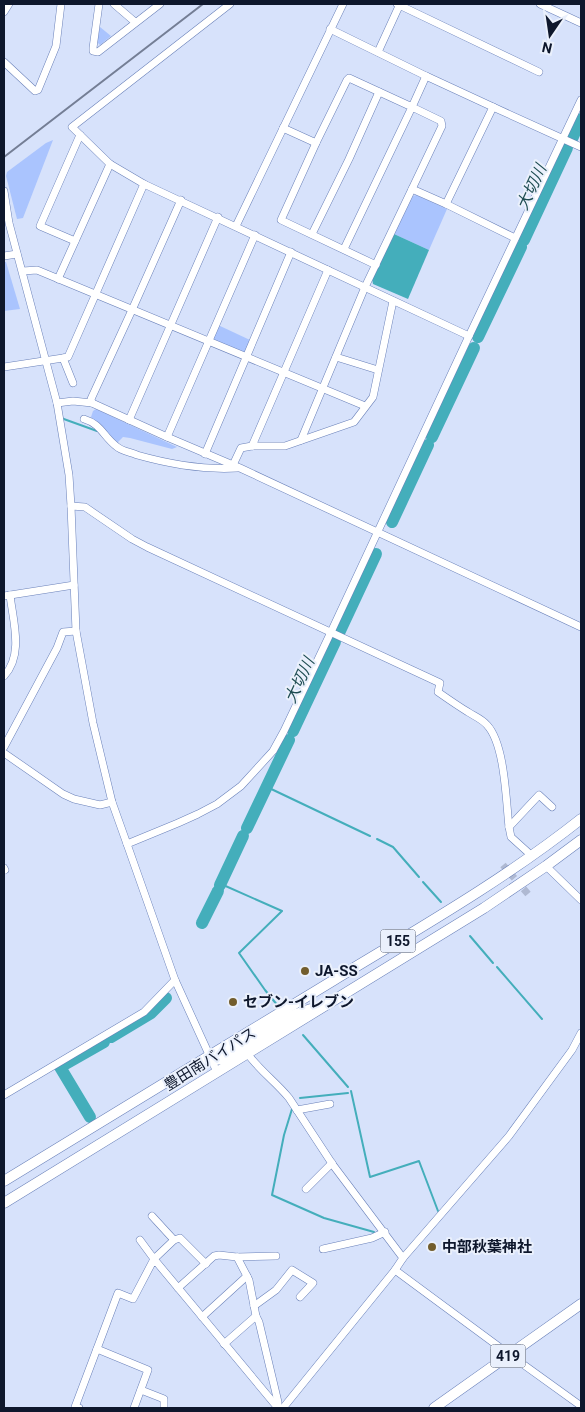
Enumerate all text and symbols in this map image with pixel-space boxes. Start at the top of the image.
north arrow [525,10,575,60]
text: N [540,39,554,57]
water label: 大切川 [513,160,551,213]
water label: 大切川 [281,653,319,706]
road number: 155 [380,929,416,952]
place label: JA-SS [315,962,358,980]
marker: JA-SS [299,965,311,977]
place label: セブン-イレブン [243,993,354,1011]
marker: セブン-イレブン [227,996,239,1008]
street label: 豊田南バイパス [161,1024,259,1094]
place label: 中部秋葉神社 [442,1238,532,1256]
marker: 中部秋葉神社 [426,1241,438,1253]
road number: 419 [490,1344,526,1368]

